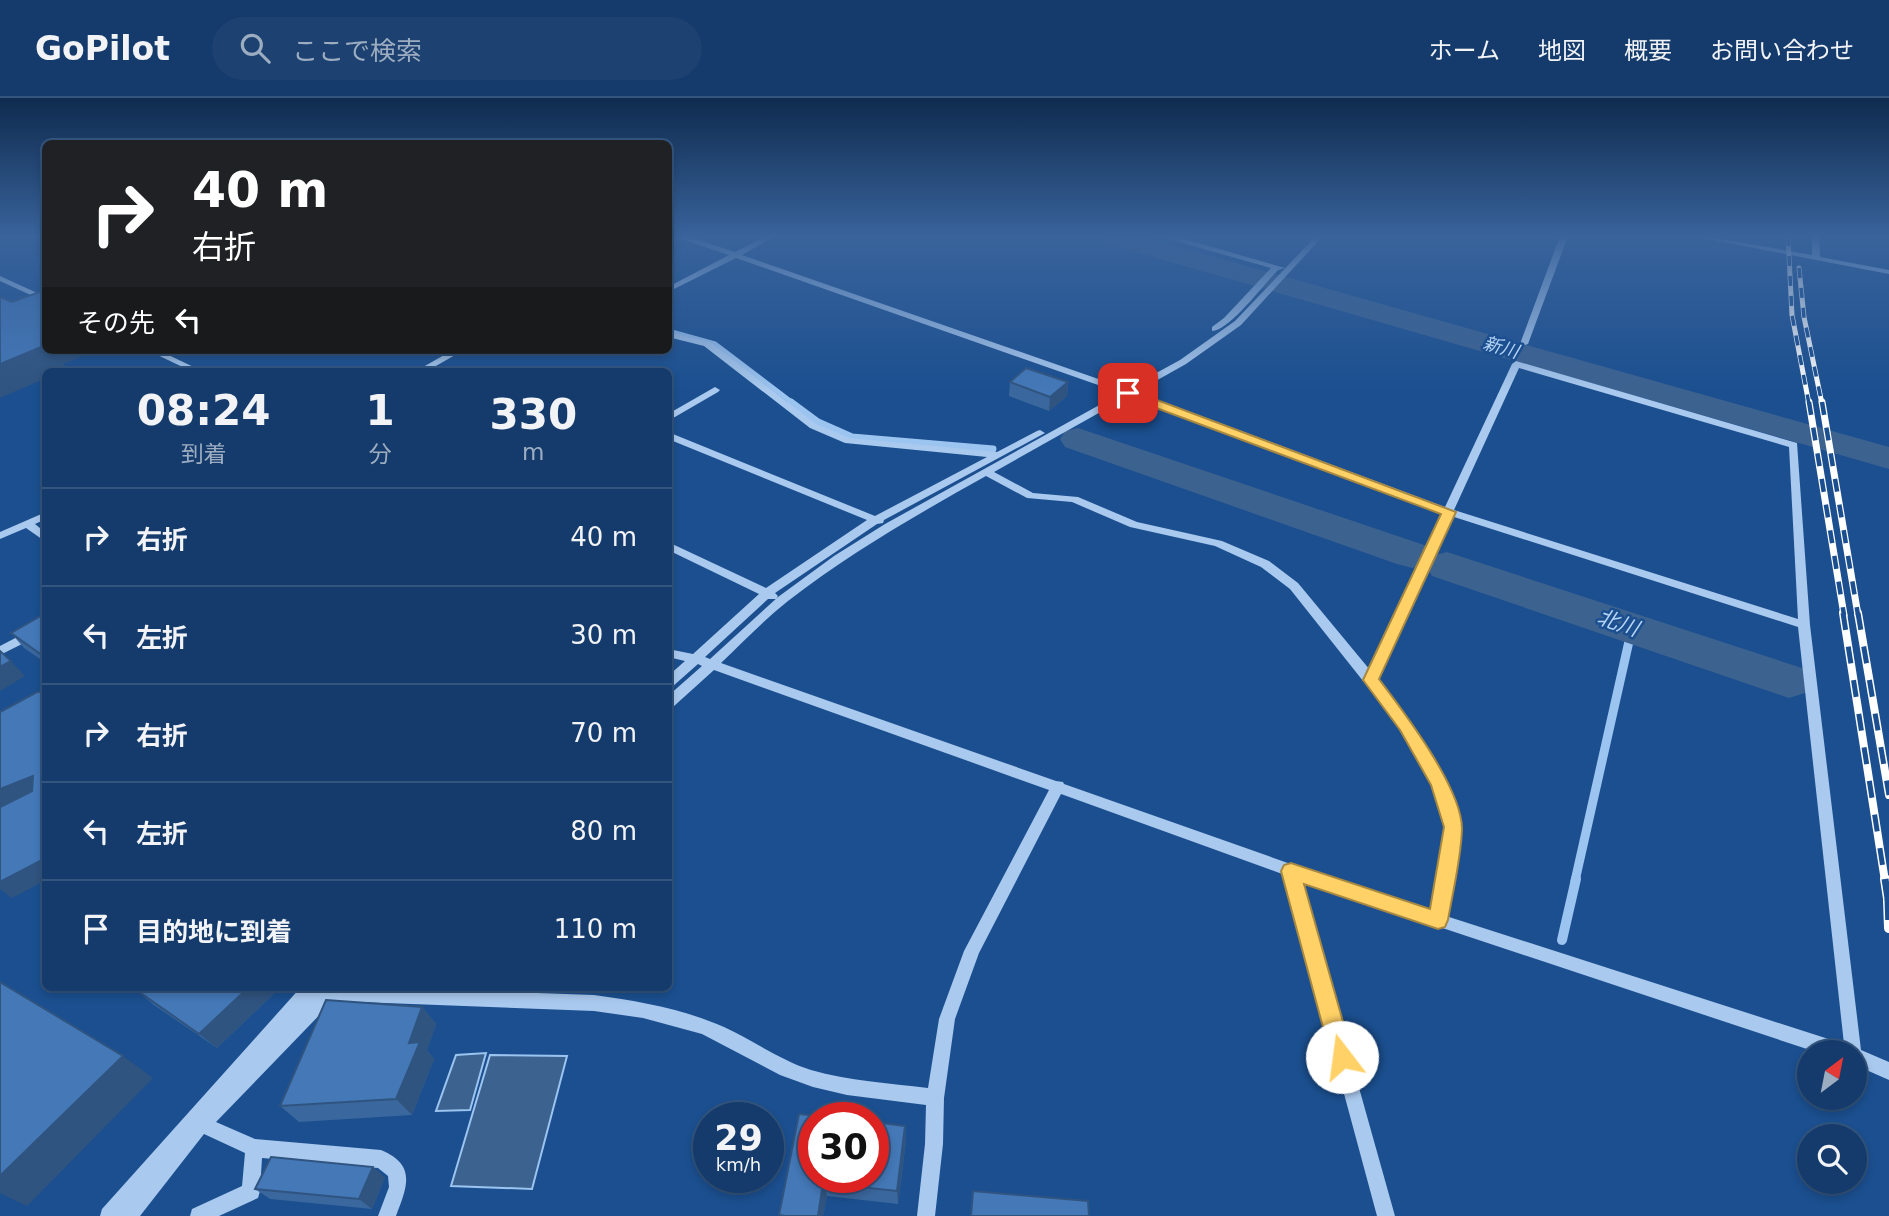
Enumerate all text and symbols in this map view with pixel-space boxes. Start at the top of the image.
search box [212,17,702,80]
text: GoPilot [35,29,170,68]
icon: search [236,29,274,67]
text: ここで検索 [292,36,422,66]
text: ホーム [1429,37,1500,65]
text: 地図 [1538,37,1586,65]
text: 概要 [1624,37,1672,65]
text: お問い合わせ [1710,37,1854,65]
text: 40 m [192,162,328,219]
icon: right [77,168,168,259]
text: 右折 [192,228,256,266]
icon: left [169,301,207,339]
text: その先 [77,308,155,338]
water label: 新川 [1481,332,1523,363]
pin [1098,363,1158,423]
icon: arrive [1109,374,1147,412]
text: 08:24 [137,386,271,435]
text: 1 [365,386,395,435]
text: 330 [489,390,577,439]
text: m [522,439,545,465]
text: 到着 [181,441,227,467]
text: 分 [369,441,392,467]
icon: right [77,518,115,556]
text: 40 m [570,522,637,552]
text: 右折 [136,525,188,555]
water label: 北川 [1594,605,1644,642]
icon: left [77,616,115,654]
text: 30 m [570,620,637,650]
text: 左折 [136,623,188,653]
icon: right [77,714,115,752]
text: 70 m [570,718,637,748]
text: 右折 [136,721,188,751]
icon: left [77,812,115,850]
text: 80 m [570,816,637,846]
text: 左折 [136,819,188,849]
icon: arrive [77,910,115,948]
text: 110 m [554,914,637,944]
text: 目的地に到着 [136,917,292,947]
position arrow [1305,1020,1379,1094]
north arrow [1797,1040,1867,1110]
map controls [1797,1040,1867,1194]
speed limit sign: 30 [798,1102,889,1193]
text: 29 [714,1118,763,1158]
button: search [1797,1124,1867,1194]
text: km/h [716,1154,761,1175]

